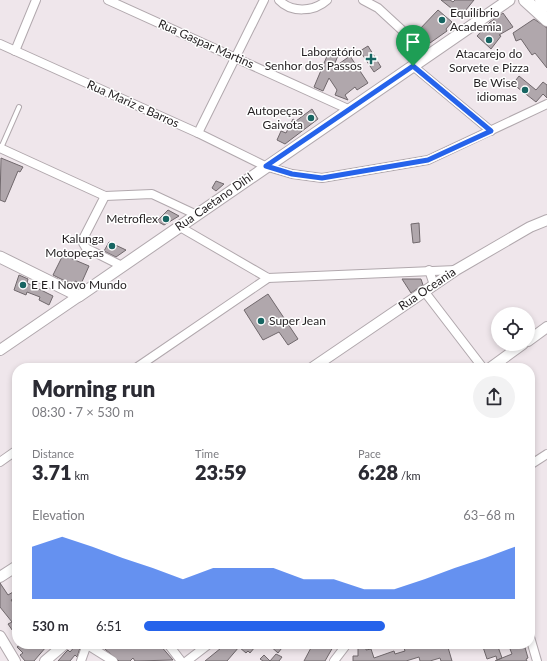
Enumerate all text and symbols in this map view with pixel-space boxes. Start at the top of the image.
place label: Equilíbrio Academia [450,5,501,34]
marker: Equilíbrio Academia [437,15,447,25]
street label: Rua Gaspar Martins [156,16,256,71]
pin [396,25,430,66]
icon: arrive [402,31,424,53]
marker: Atacarejo do Sorvete e Pizza [484,35,494,45]
place label: Laboratório Senhor dos Passos [265,44,362,73]
place label: Atacarejo do Sorvete e Pizza [449,46,529,75]
marker: Laboratório Senhor dos Passos [365,53,377,65]
place label: Be Wise idiomas [473,75,517,104]
street label: Rua Mariz e Barros [85,77,182,131]
marker: Be Wise idiomas [520,85,530,95]
place label: Autopeças Gaivota [247,103,303,132]
marker: Autopeças Gaivota [306,113,316,123]
street label: Rua Caetano Dihl [172,169,256,234]
place label: Metroflex [106,211,158,226]
marker: Metroflex [161,214,171,224]
place label: Kalunga Motopeças [45,231,104,260]
marker: Kalunga Motopeças [107,241,117,251]
street label: Rua Oceania [395,264,458,313]
place label: E E I Novo Mundo [31,277,127,292]
marker: E E I Novo Mundo [18,280,28,290]
map controls [491,307,535,351]
button: locate [491,307,535,351]
place label: Super Jean [269,313,326,328]
marker: Super Jean [256,316,266,326]
text: Morning run [32,375,155,402]
button: share [473,376,515,418]
text: 08:30 · 7 × 530 m [32,404,134,420]
text: Distance [32,447,74,460]
text: Time [195,447,219,460]
text: Pace [358,447,381,460]
text: 3.71 [32,460,72,484]
text: 23:59 [195,460,247,484]
text: 6:28 [358,460,398,484]
text: km [72,469,89,482]
text: /km [398,469,421,482]
text: Elevation [32,507,85,523]
text: 63–68 m [463,507,515,523]
text: 530 m [32,618,69,634]
text: 6:51 [96,618,122,634]

